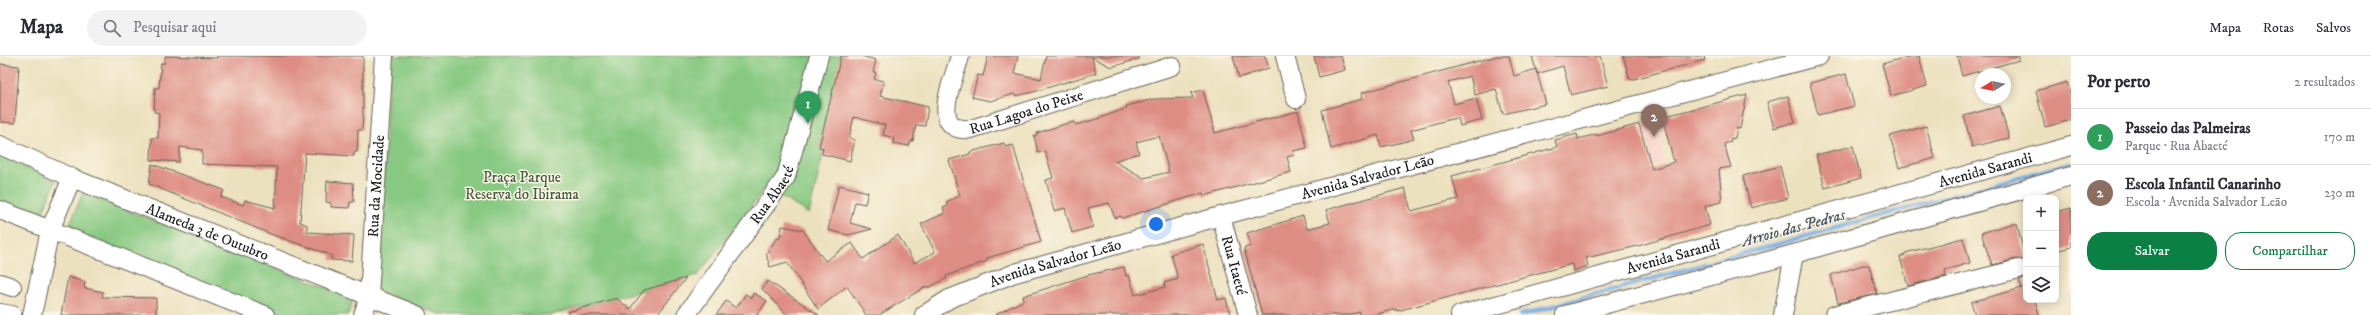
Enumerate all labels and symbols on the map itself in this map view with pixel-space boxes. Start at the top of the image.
north arrow [1975,68,2011,104]
street label: Rua Lagoa do Peixe [967,85,1086,139]
pin: 1 [795,91,821,124]
pin: 2 [1641,104,1667,137]
street label: Rua da Mocidade [364,134,389,238]
street label: Avenida Sarandi [1936,148,2034,192]
street label: Avenida Salvador Leão [1299,150,1436,204]
street label: Rua Abaeté [746,163,799,228]
park label: Praça Parque Reserva do Ibirama [465,168,580,204]
street label: Alameda 3 de Outubro [143,199,271,265]
water label: Arroio das Pedras [1737,204,1848,252]
your location [1146,214,1166,234]
street label: Rua Itaeté [1217,233,1251,298]
street label: Avenida Salvador Leão [987,235,1123,292]
street label: Avenida Sarandi [1624,235,1722,279]

